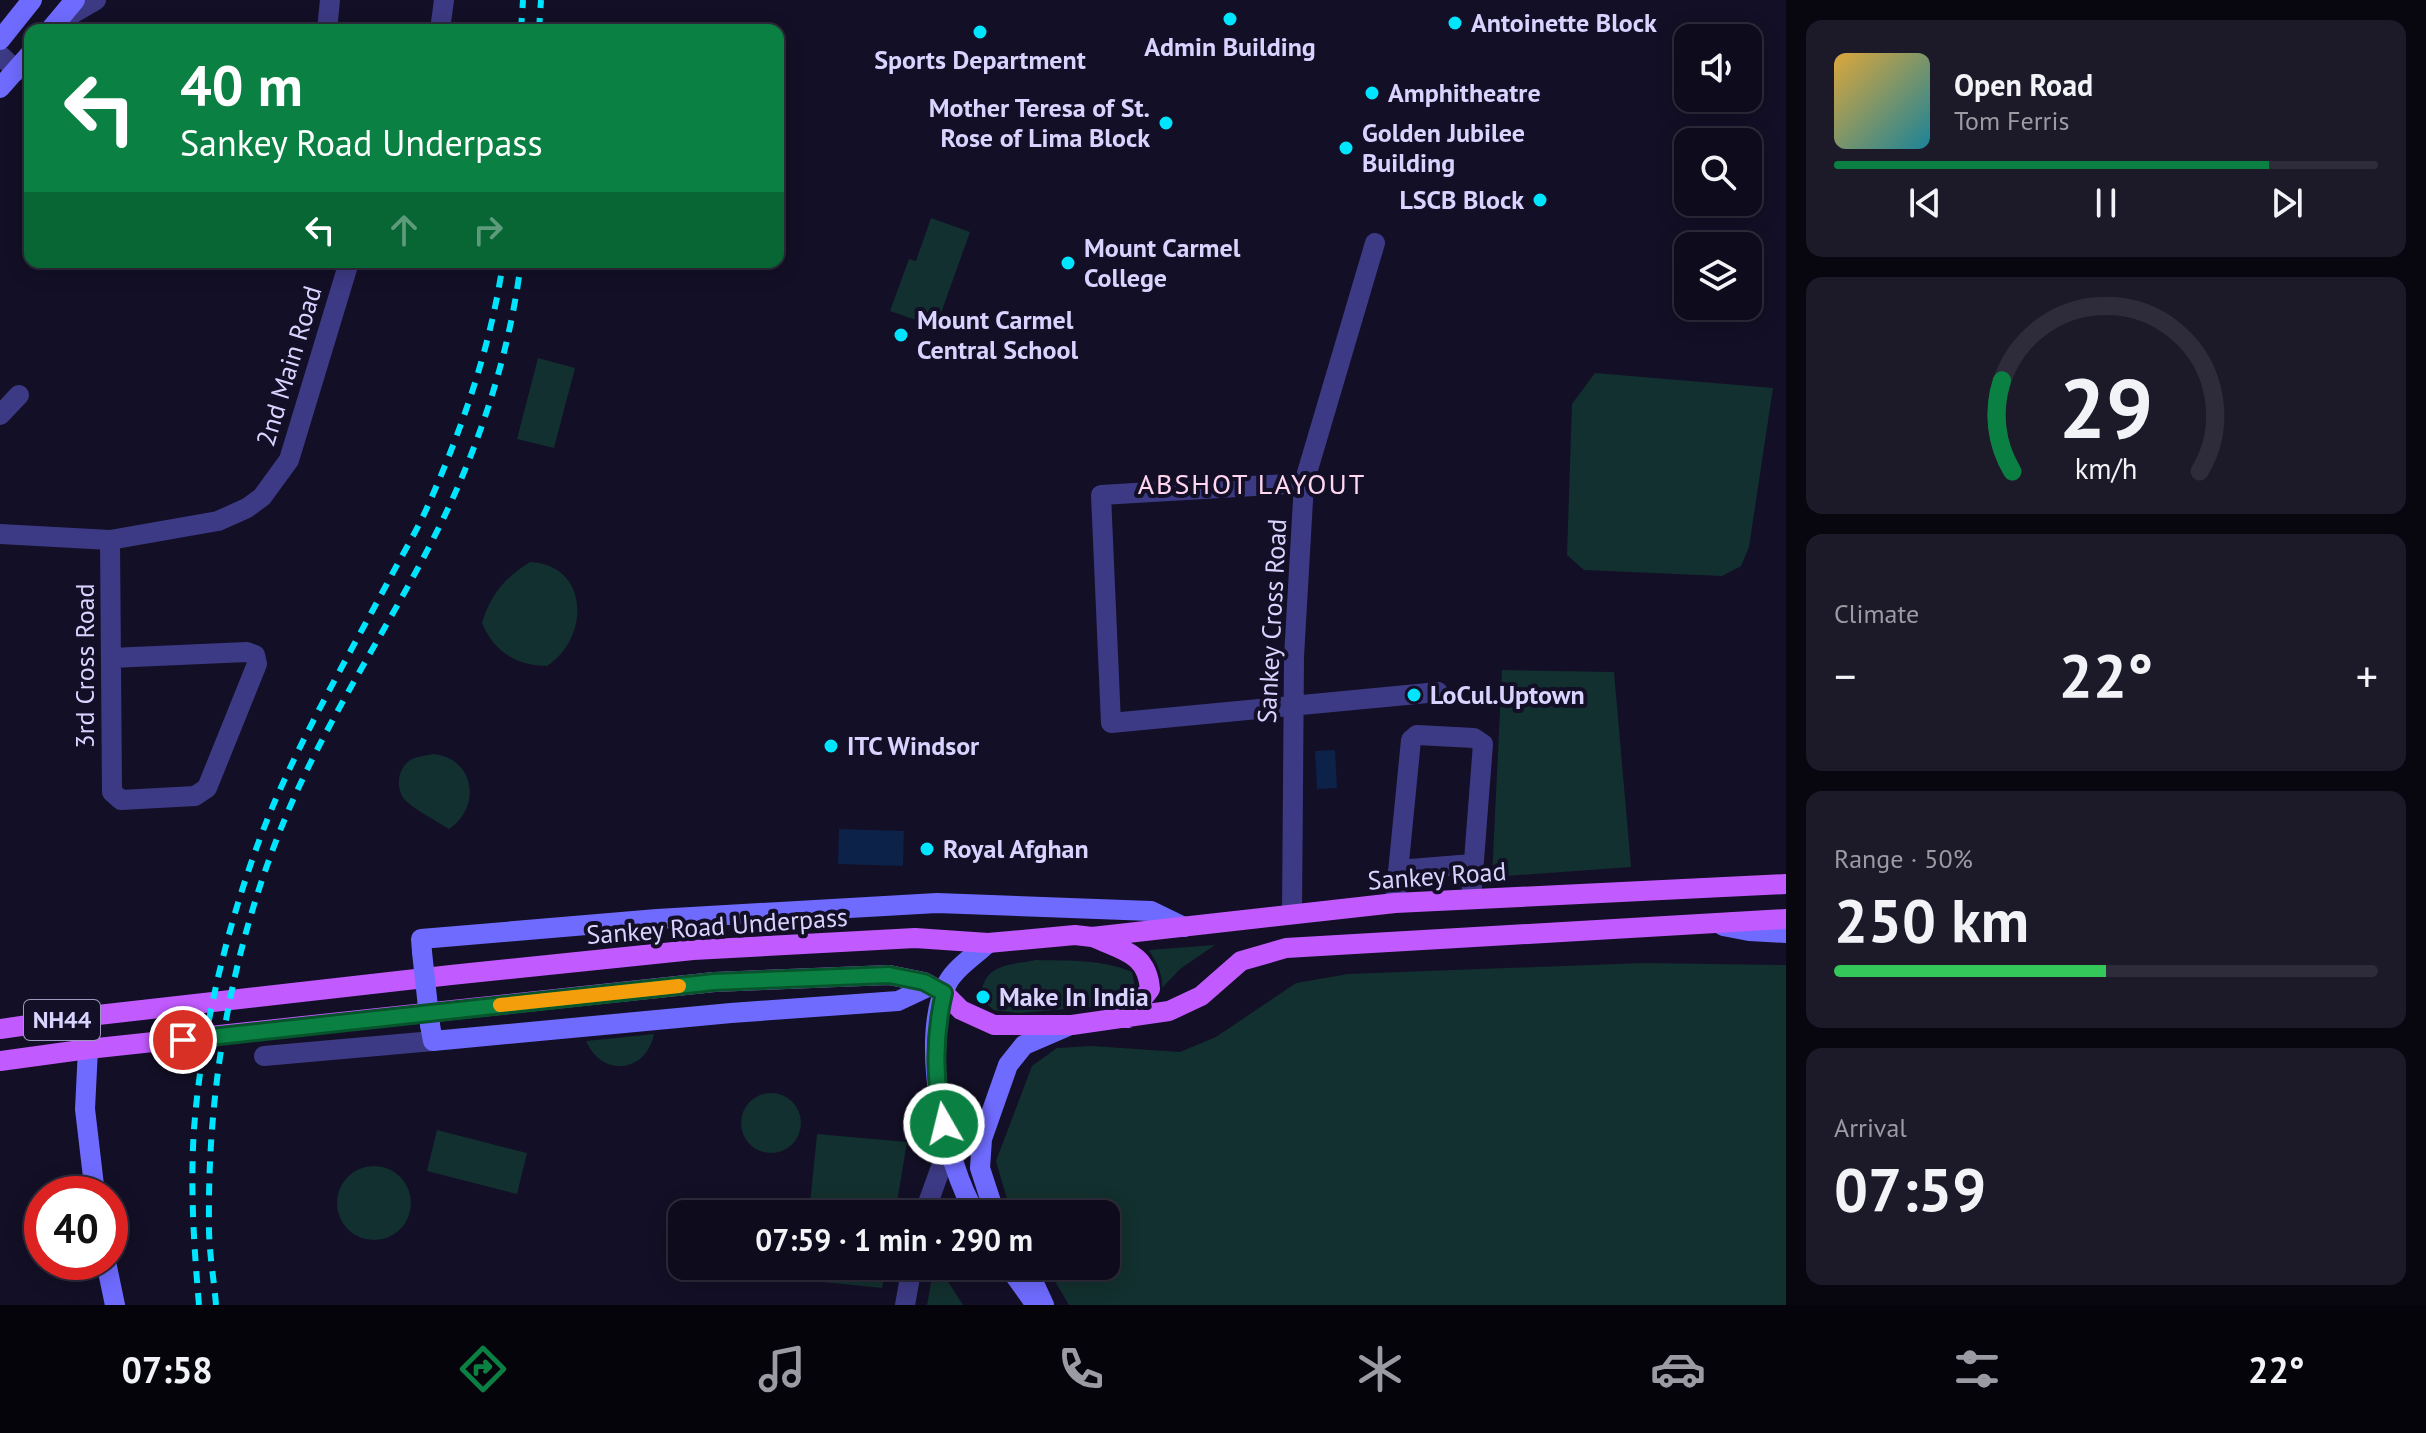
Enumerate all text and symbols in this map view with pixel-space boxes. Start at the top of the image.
place label: Antoinette Block [1471,6,1657,39]
marker: Admin Building [1221,10,1239,28]
marker: Antoinette Block [1446,14,1464,32]
marker: Sports Department [971,23,989,41]
map controls [1674,24,1762,320]
button: sound [1674,24,1762,112]
place label: Admin Building [1144,30,1316,63]
place label: Sports Department [874,43,1086,76]
text: 40 m [180,49,303,121]
icon: left [48,56,152,160]
text: Open Road [1954,65,2093,104]
place label: Amphitheatre [1388,76,1541,109]
marker: Amphitheatre [1363,84,1381,102]
place label: Mother Teresa of St. Rose of Lima Block [929,91,1150,154]
text: Tom Ferris [1954,104,2069,137]
marker: Mother Teresa of St. Rose of Lima Block [1157,114,1175,132]
place label: Golden Jubilee Building [1362,116,1525,179]
text: Sankey Road Underpass [180,119,543,166]
button: search [1674,128,1762,216]
marker: Golden Jubilee Building [1337,139,1355,157]
icon: previous [1903,181,1947,225]
icon: pause [2084,181,2128,225]
icon: next [2265,181,2309,225]
place label: LSCB Block [1399,183,1524,216]
marker: LSCB Block [1531,191,1549,209]
icon: left [298,208,342,252]
icon: ahead [382,208,426,252]
icon: right [466,208,510,252]
place label: Mount Carmel College [1084,231,1241,294]
button: layers [1674,232,1762,320]
marker: Mount Carmel College [1059,254,1077,272]
street label: 2nd Main Road [248,282,329,450]
place label: Mount Carmel Central School [917,303,1078,366]
marker: Mount Carmel Central School [892,326,910,344]
text: 29 [2059,352,2153,460]
text: km/h [2075,450,2137,487]
district label: ABSHOT LAYOUT [1138,465,1366,502]
street label: Sankey Cross Road [1250,518,1293,724]
street label: 3rd Cross Road [68,584,101,749]
text: Climate [1834,597,1919,630]
text: 22° [2059,636,2153,714]
text: − [1834,647,1856,704]
text: + [2356,647,2378,704]
place label: LoCul.Uptown [1430,678,1585,711]
marker: LoCul.Uptown [1405,686,1423,704]
place label: ITC Windsor [847,729,980,762]
marker: ITC Windsor [822,737,840,755]
place label: Royal Afghan [943,832,1089,865]
marker: Royal Afghan [918,840,936,858]
text: Range · 50% [1834,842,1973,875]
street label: Sankey Road [1367,854,1507,897]
text: 250 km [1834,881,2029,959]
street label: Sankey Road Underpass [585,900,849,951]
place label: Make In India [999,980,1149,1013]
marker: Make In India [974,988,992,1006]
road number: NH44 [24,1000,100,1040]
pin [149,1006,217,1074]
icon: arrive [161,1018,205,1062]
position arrow [902,1082,986,1166]
text: Arrival [1834,1111,1907,1144]
text: 07:59 [1834,1150,1986,1228]
speed limit sign: 40 [24,1176,128,1280]
text: 07:59 · 1 min · 290 m [755,1220,1033,1259]
icon: directions [455,1341,511,1397]
icon: music [754,1341,810,1397]
icon: phone [1053,1341,1109,1397]
icon: climate [1352,1341,1408,1397]
icon: car [1650,1341,1706,1397]
icon: filters [1949,1341,2005,1397]
text: 07:58 [121,1346,213,1393]
text: 22° [2248,1346,2305,1393]

